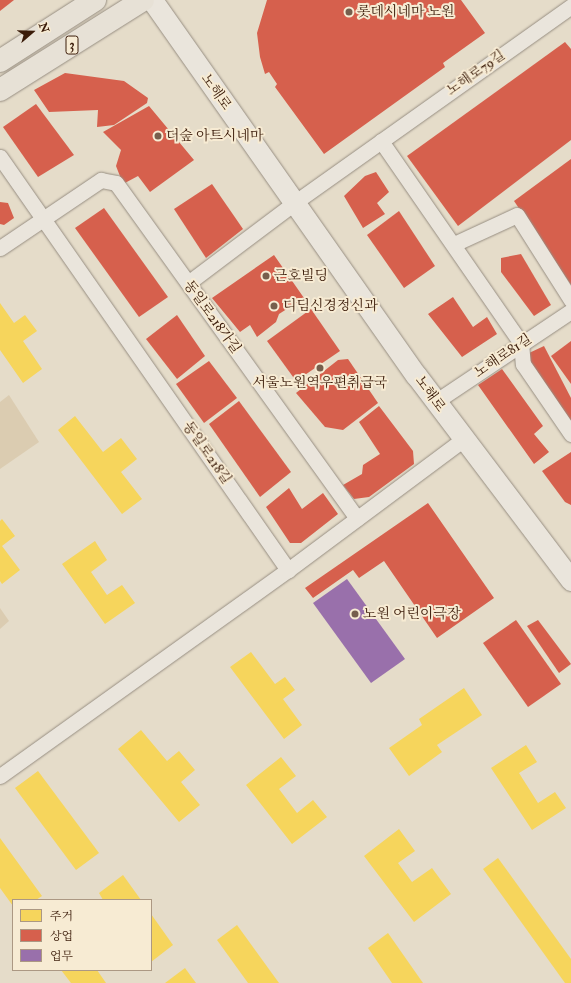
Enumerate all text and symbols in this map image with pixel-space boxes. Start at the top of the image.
place label: 롯데시네마 노원 [357,4,455,20]
marker: 롯데시네마 노원 [344,7,354,17]
north arrow [12,12,52,52]
text: N [36,21,52,35]
road number: 3 [65,34,79,56]
street label: 노해로79길 [443,47,509,99]
street label: 노해로 [197,71,235,113]
place label: 더숲 아트시네마 [166,128,264,144]
marker: 더숲 아트시네마 [153,131,163,141]
place label: 근호빌딩 [274,268,328,284]
marker: 근호빌딩 [261,271,271,281]
street label: 동일로218가길 [180,277,244,357]
place label: 디딤신경정신과 [283,298,378,314]
marker: 디딤신경정신과 [268,300,280,312]
street label: 노해로81길 [471,331,535,381]
marker: 서울노원역우편취급국 [315,363,325,373]
street label: 노해로 [411,373,449,415]
place label: 서울노원역우편취급국 [252,375,388,391]
street label: 동일로218길 [179,418,235,488]
place label: 노원 어린이극장 [363,606,461,622]
marker: 노원 어린이극장 [350,609,360,619]
legend [12,899,152,971]
text: 주거 [50,909,73,924]
text: 상업 [50,929,73,944]
text: 업무 [50,949,73,964]

